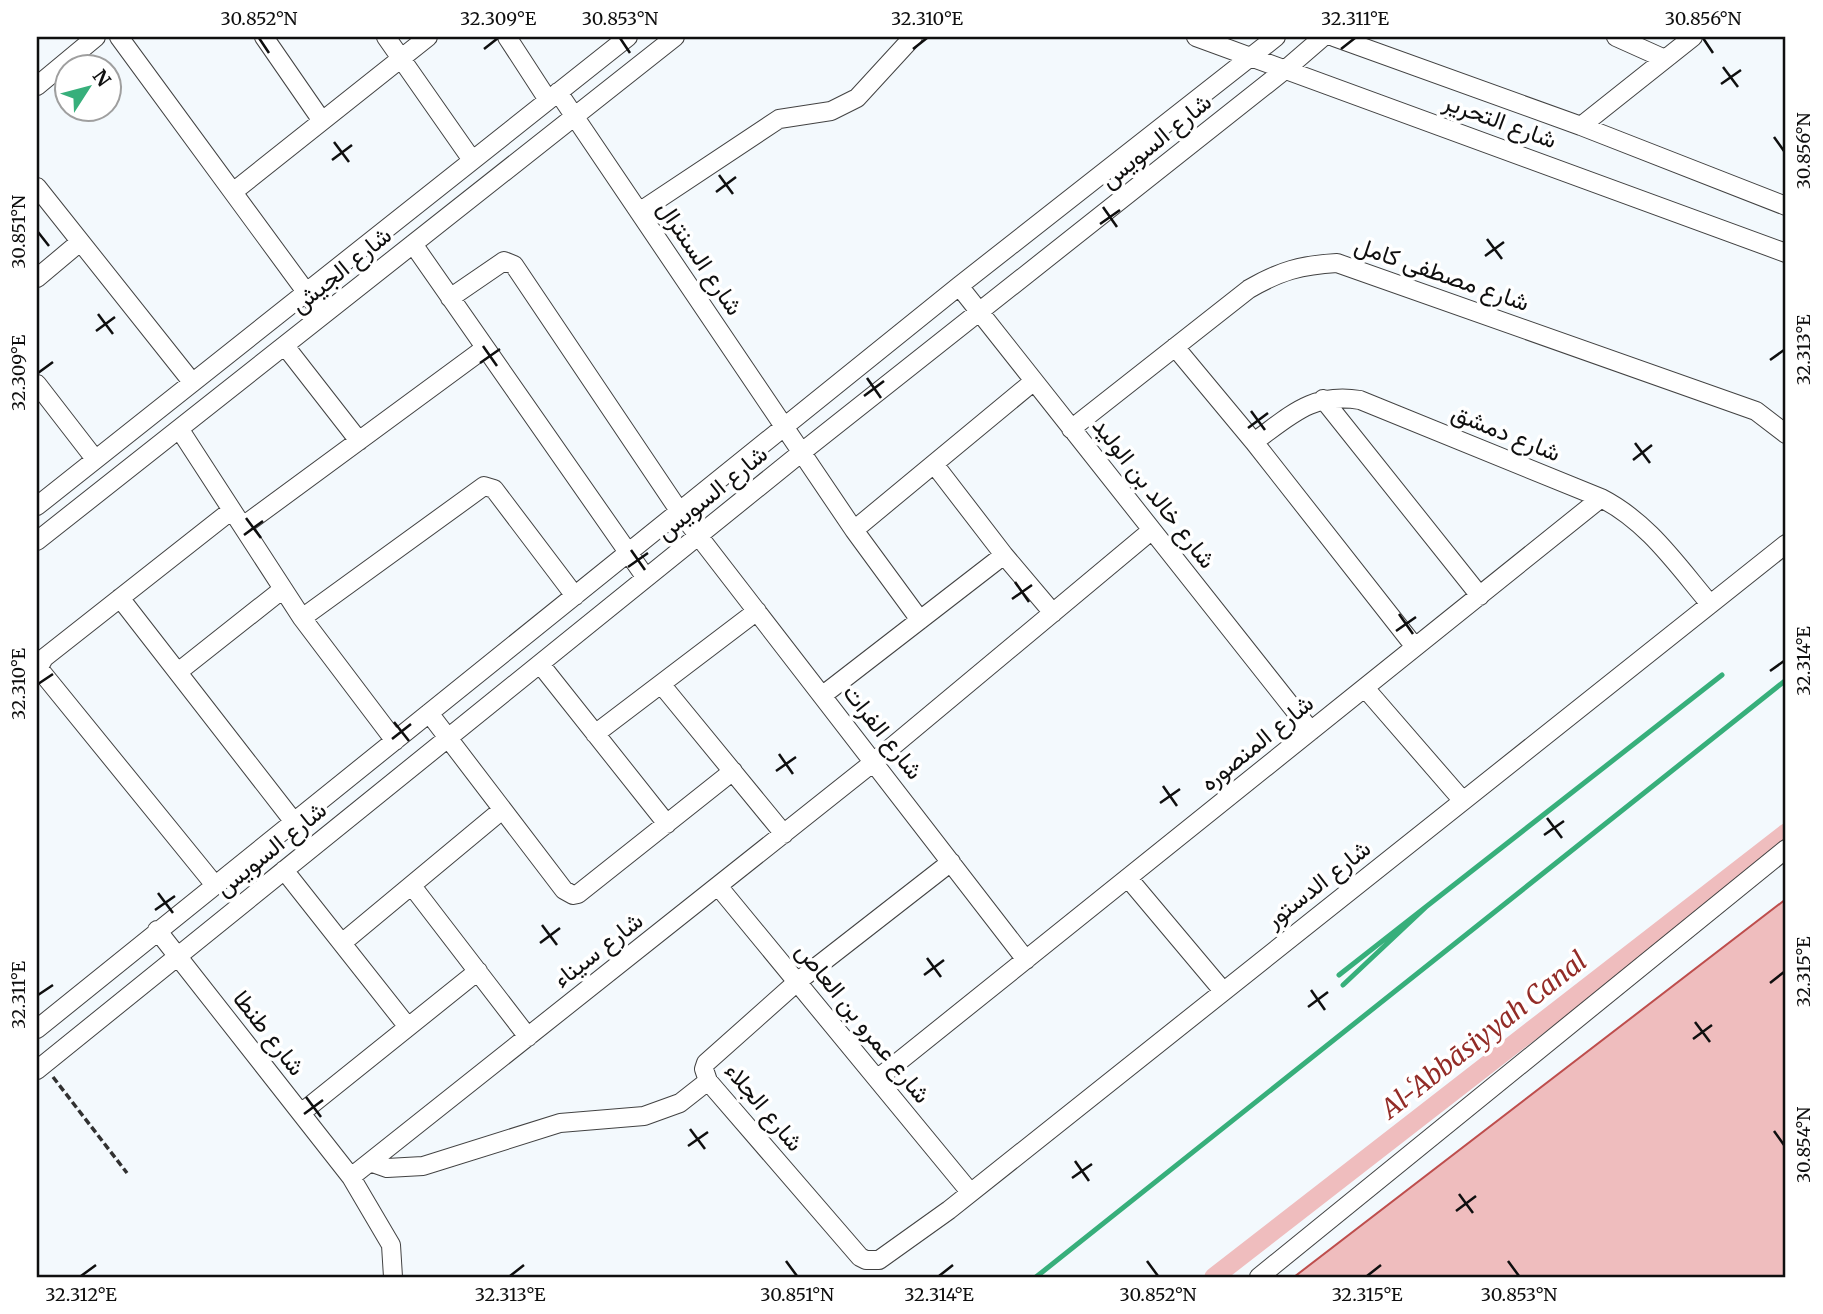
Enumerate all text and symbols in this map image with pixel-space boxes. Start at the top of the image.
text: 30.852°N [220,7,298,30]
text: 32.309°E [460,7,537,30]
text: 30.853°N [582,7,658,30]
text: 32.310°E [891,7,964,30]
text: 32.311°E [1321,7,1390,30]
text: 30.856°N [1665,7,1741,30]
north arrow [52,52,122,122]
text: N [88,65,116,91]
street label: شارع التحرير [1438,85,1561,156]
street label: شارع السويس [1094,86,1218,196]
text: 30.856°N [1792,113,1815,189]
street label: شارع السنترال [650,194,750,322]
text: 30.851°N [7,195,30,269]
street label: شارع الجيش [284,219,398,321]
street label: شارع مصطفى كامل [1350,229,1534,319]
text: 32.313°E [1792,314,1815,385]
text: 32.309°E [7,334,30,411]
street label: شارع دمشق [1447,397,1565,469]
street label: شارع خالد بن الوليد [1085,411,1223,575]
street label: شارع السويس [650,438,774,548]
text: 32.314°E [1792,626,1815,696]
text: 32.310°E [7,647,30,720]
street label: شارع الفرات [836,678,930,786]
street label: شارع المنصوره [1194,687,1320,799]
street label: شارع السويس [209,794,333,904]
street label: شارع الدستور [1258,833,1377,936]
street label: شارع سيناء [547,905,649,995]
street label: شارع عمرو بن العاص [788,936,938,1110]
text: 32.315°E [1792,936,1815,1007]
water label: Al-ʿAbbāsiyyah Canal [1373,944,1593,1126]
text: 32.311°E [7,960,30,1029]
street label: شارع طنطا [226,984,312,1082]
street label: شارع الجلاء [717,1056,811,1158]
text: 30.854°N [1792,1107,1815,1183]
text: 32.312°E [45,1283,117,1306]
text: 32.313°E [475,1283,546,1306]
text: 30.851°N [760,1283,834,1306]
text: 32.314°E [904,1283,974,1306]
text: 30.852°N [1119,1283,1197,1306]
text: 32.315°E [1332,1283,1403,1306]
text: 30.853°N [1481,1283,1557,1306]

